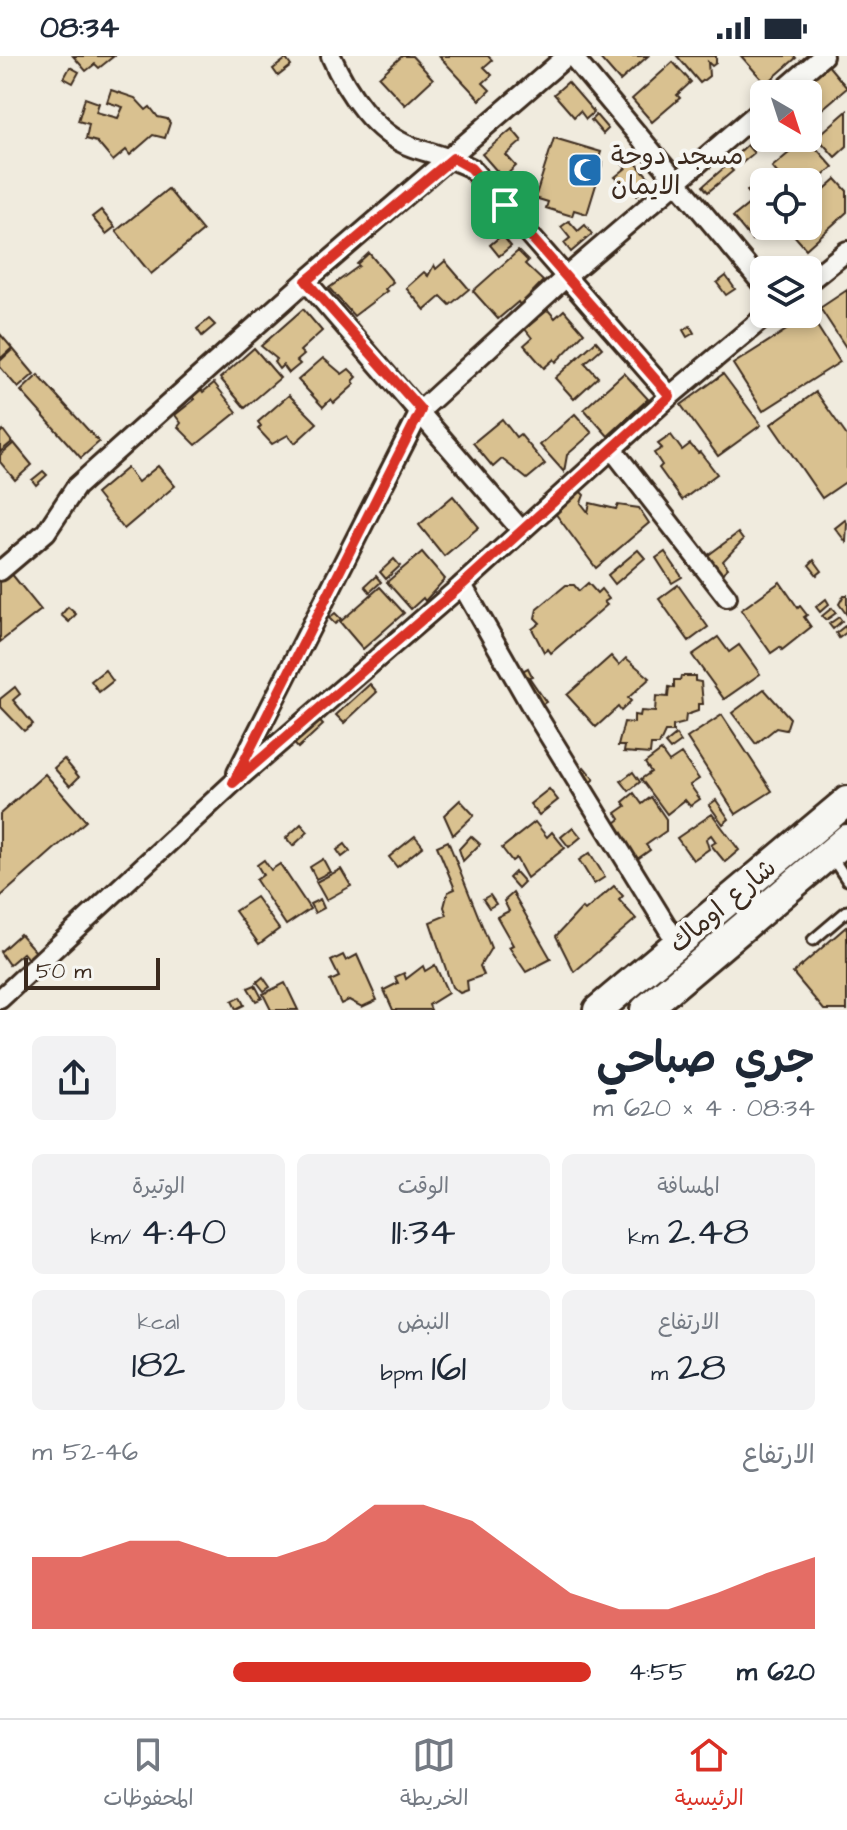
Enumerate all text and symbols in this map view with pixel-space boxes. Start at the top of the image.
text: 08:34 [40,7,119,49]
north arrow [750,80,822,152]
map controls [750,80,822,328]
place label: مسجد دوحة الايمان [611,138,744,204]
mosque icon: مسجد دوحة الايمان [566,151,604,189]
button: locate [750,168,822,240]
pin [471,171,539,239]
icon: arrive [483,183,527,227]
button: layers [750,256,822,328]
street label: شارع اوماك [661,850,784,961]
scale bar [24,954,160,990]
text: 50 m [36,956,91,987]
text: جري صباحي [596,1029,815,1090]
button: share [32,1036,116,1120]
text: 08:34 · 4 × 620 m [593,1090,815,1126]
text: الوتيرة [132,1171,185,1202]
text: الوقت [398,1171,449,1202]
text: المسافة [657,1171,720,1202]
text: 4:40 [140,1205,226,1260]
text: 11:34 [391,1205,456,1260]
text: 2.48 [667,1205,749,1260]
text: /km [91,1222,140,1253]
text: km [628,1222,667,1253]
text: kcal [137,1307,180,1338]
text: النبض [397,1307,450,1338]
text: الارتفاع [658,1307,719,1338]
text: 182 [132,1338,185,1393]
text: 161 [431,1341,466,1396]
text: 28 [677,1341,726,1396]
text: bpm [381,1358,431,1389]
text: m [651,1358,677,1389]
text: 46–52 m [32,1434,138,1470]
text: الارتفاع [742,1437,815,1473]
text: 4:55 [628,1654,687,1690]
text: 620 m [737,1654,815,1690]
tab: المحفوظات [103,1733,194,1817]
tab: الخريطة [400,1733,469,1817]
tab: الرئيسية [675,1733,744,1817]

